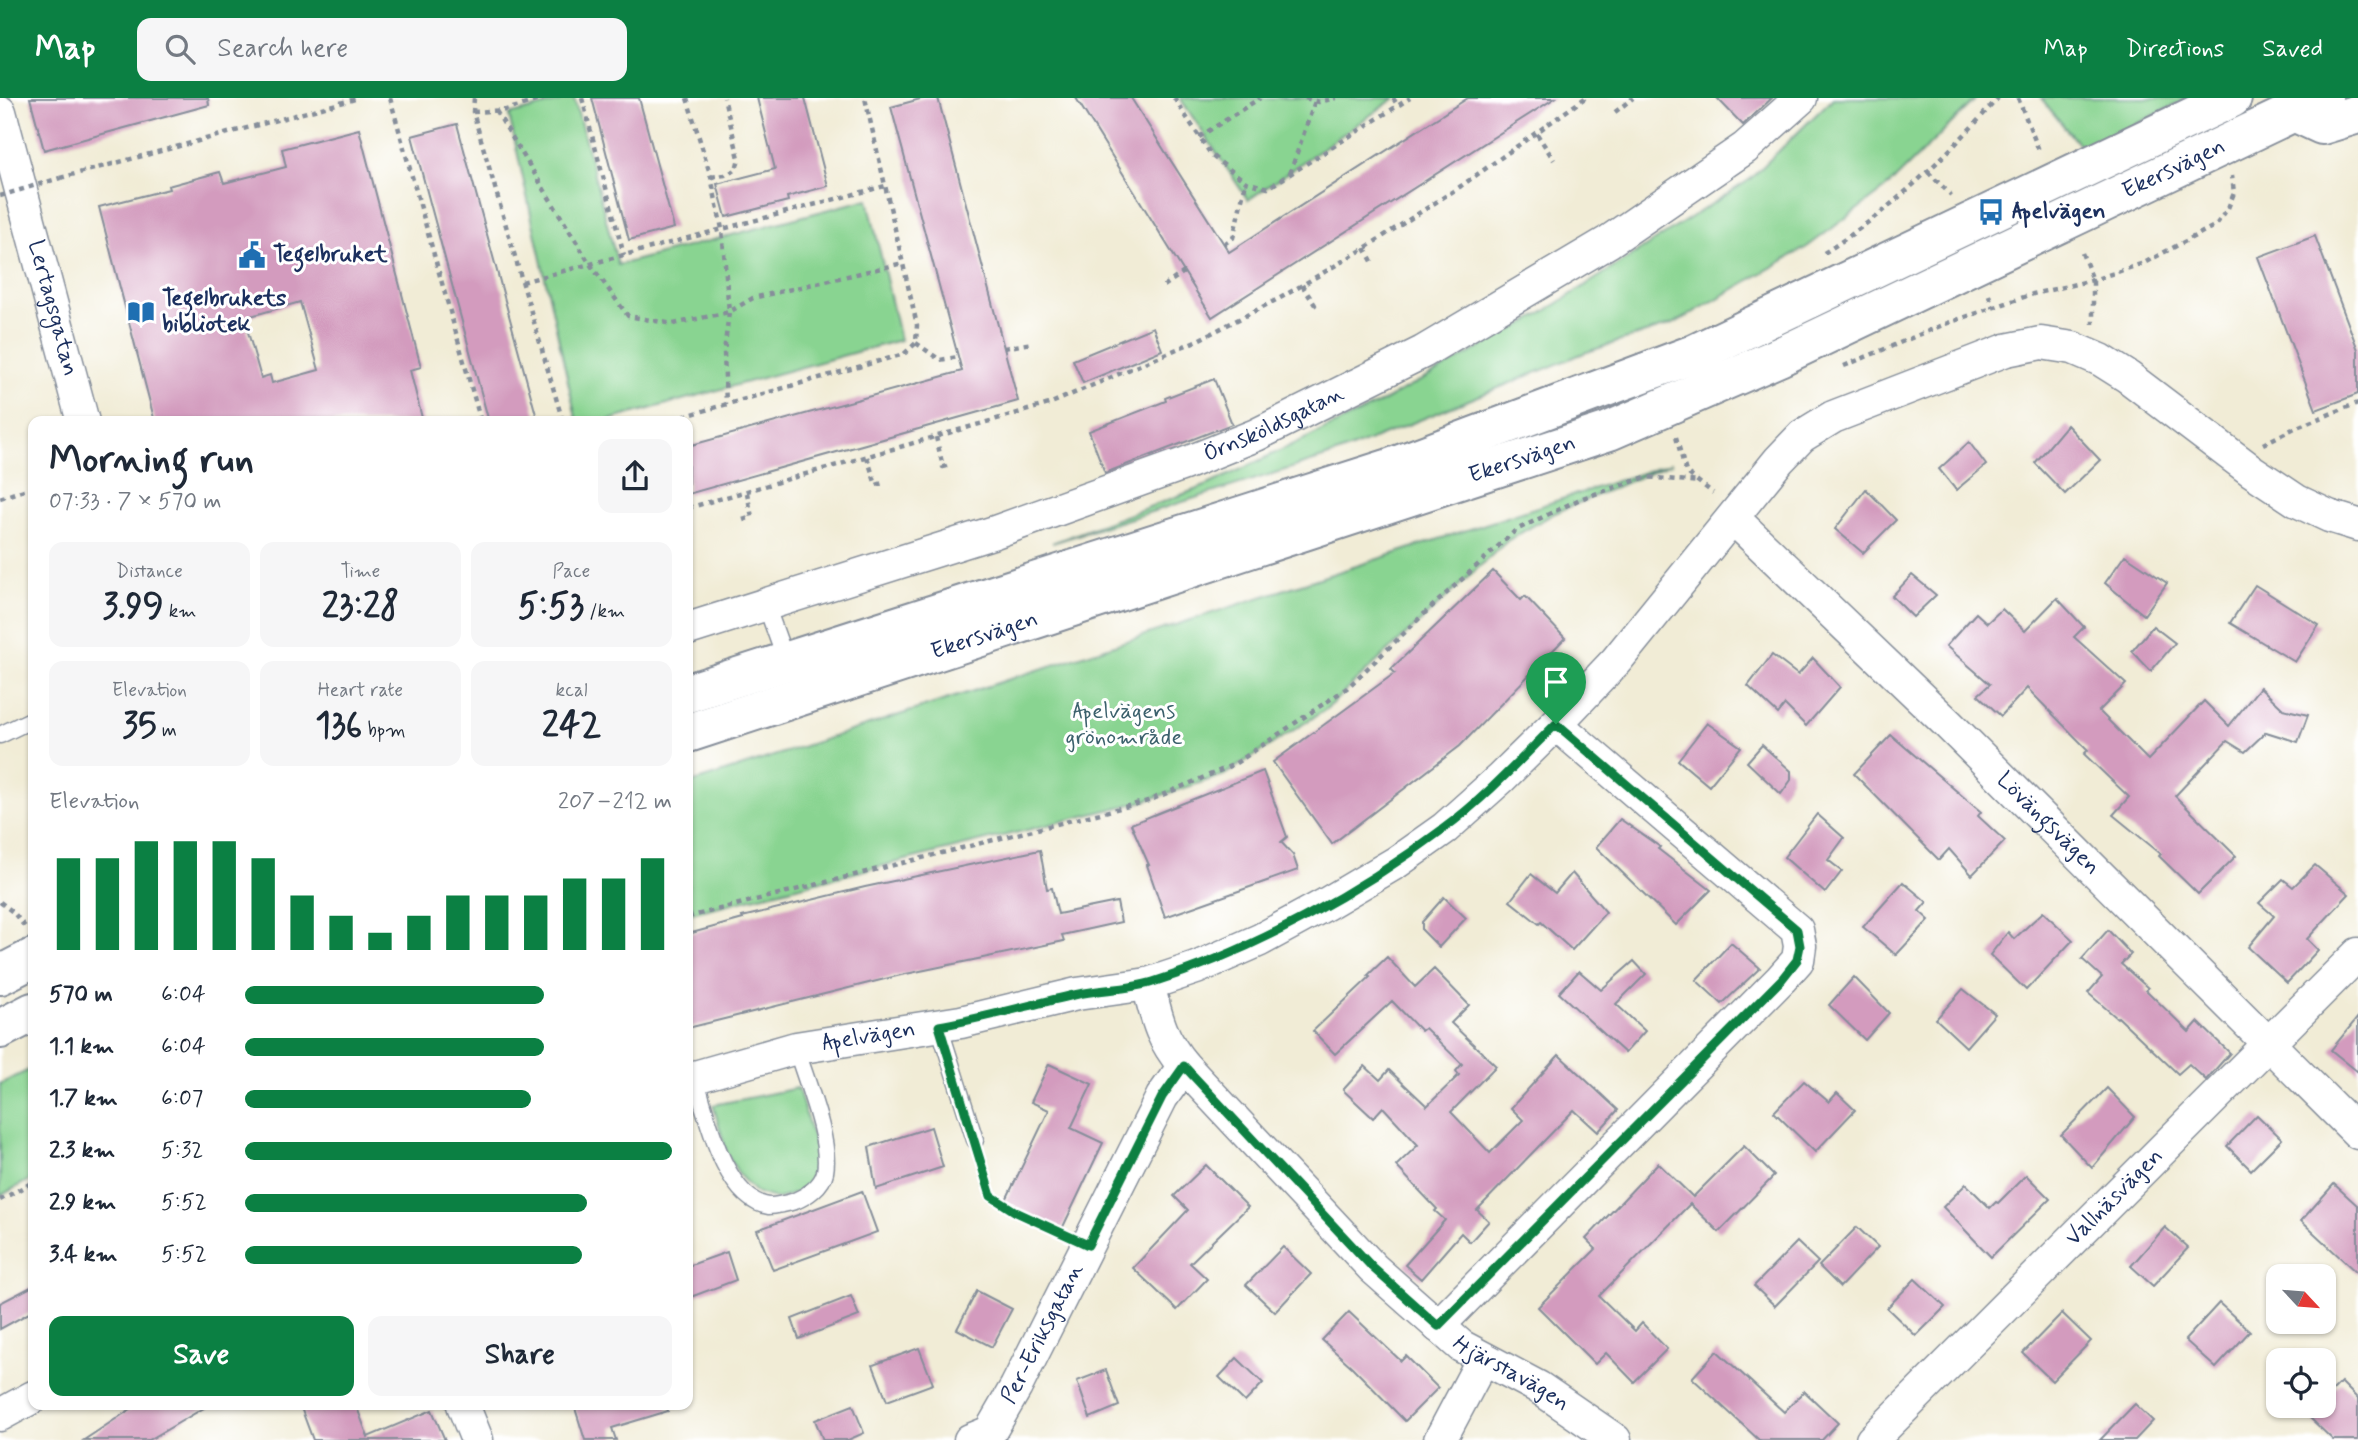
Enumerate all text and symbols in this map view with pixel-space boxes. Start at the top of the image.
search box [137,18,627,81]
text: Map [35,27,95,71]
icon: search [161,30,199,68]
text: Search here [217,32,348,66]
text: Map [2044,34,2088,65]
text: Directions [2126,34,2224,65]
text: Saved [2262,34,2323,65]
street label: Ekersvägen [2117,132,2230,206]
bus stop icon: Apelvägen [1976,197,2006,227]
place label: Apelvägen [2012,197,2106,228]
street label: Lertagsgatan [20,237,85,379]
public building icon: Tegelbruket [237,240,267,270]
place label: Tegelbruket [273,240,388,273]
place label: Tegelbrukets bibliotek [162,284,287,340]
library icon: Tegelbrukets bibliotek [126,297,156,327]
street label: Örnsköldsgatan [1199,379,1349,469]
street label: Ekersvägen [1465,428,1580,491]
text: Morning run [49,436,254,485]
button: share [598,439,672,513]
text: 07:33 · 7 × 570 m [49,487,222,517]
text: Distance [116,559,183,584]
text: Time [341,559,380,584]
text: Pace [553,559,590,584]
text: 3.99 [102,584,164,630]
text: 23:28 [322,584,399,630]
text: 5:53 [518,584,584,630]
text: km [164,599,197,624]
text: /km [584,599,625,624]
street label: Ekersvägen [927,604,1042,667]
pin [1526,652,1586,724]
icon: arrive [1537,663,1575,701]
text: Elevation [112,678,187,703]
text: Heart rate [318,678,403,703]
text: kcal [556,678,587,703]
park label: Apelvägens grönområde [1065,697,1183,753]
text: 35 [122,703,157,749]
text: 136 [315,703,362,749]
text: 242 [542,703,601,749]
text: m [157,718,177,743]
text: bpm [362,718,406,743]
street label: Lövängsvägen [1990,766,2106,882]
text: Elevation [49,787,140,817]
text: 207–212 m [558,787,672,817]
text: 570 m [49,980,113,1010]
text: 6:04 [161,980,206,1010]
street label: Apelvägen [820,1014,917,1060]
text: 1.1 km [49,1032,114,1062]
text: 6:04 [161,1032,206,1062]
text: 1.7 km [49,1084,118,1114]
text: 6:07 [161,1084,203,1114]
text: 2.3 km [49,1136,115,1166]
text: 5:32 [161,1136,203,1166]
street label: Vallnäsvägen [2059,1142,2170,1253]
text: 2.9 km [49,1188,116,1218]
text: 5:52 [161,1188,207,1218]
text: 3.4 km [49,1240,117,1270]
text: 5:52 [161,1240,207,1270]
street label: Per-Eriksgatan [994,1258,1091,1410]
north arrow [2266,1264,2336,1334]
map controls [2266,1264,2336,1418]
button: Save [49,1316,354,1396]
button: Share [368,1316,672,1396]
street label: Hjärstavägen [1445,1330,1575,1419]
button: locate [2266,1348,2336,1418]

